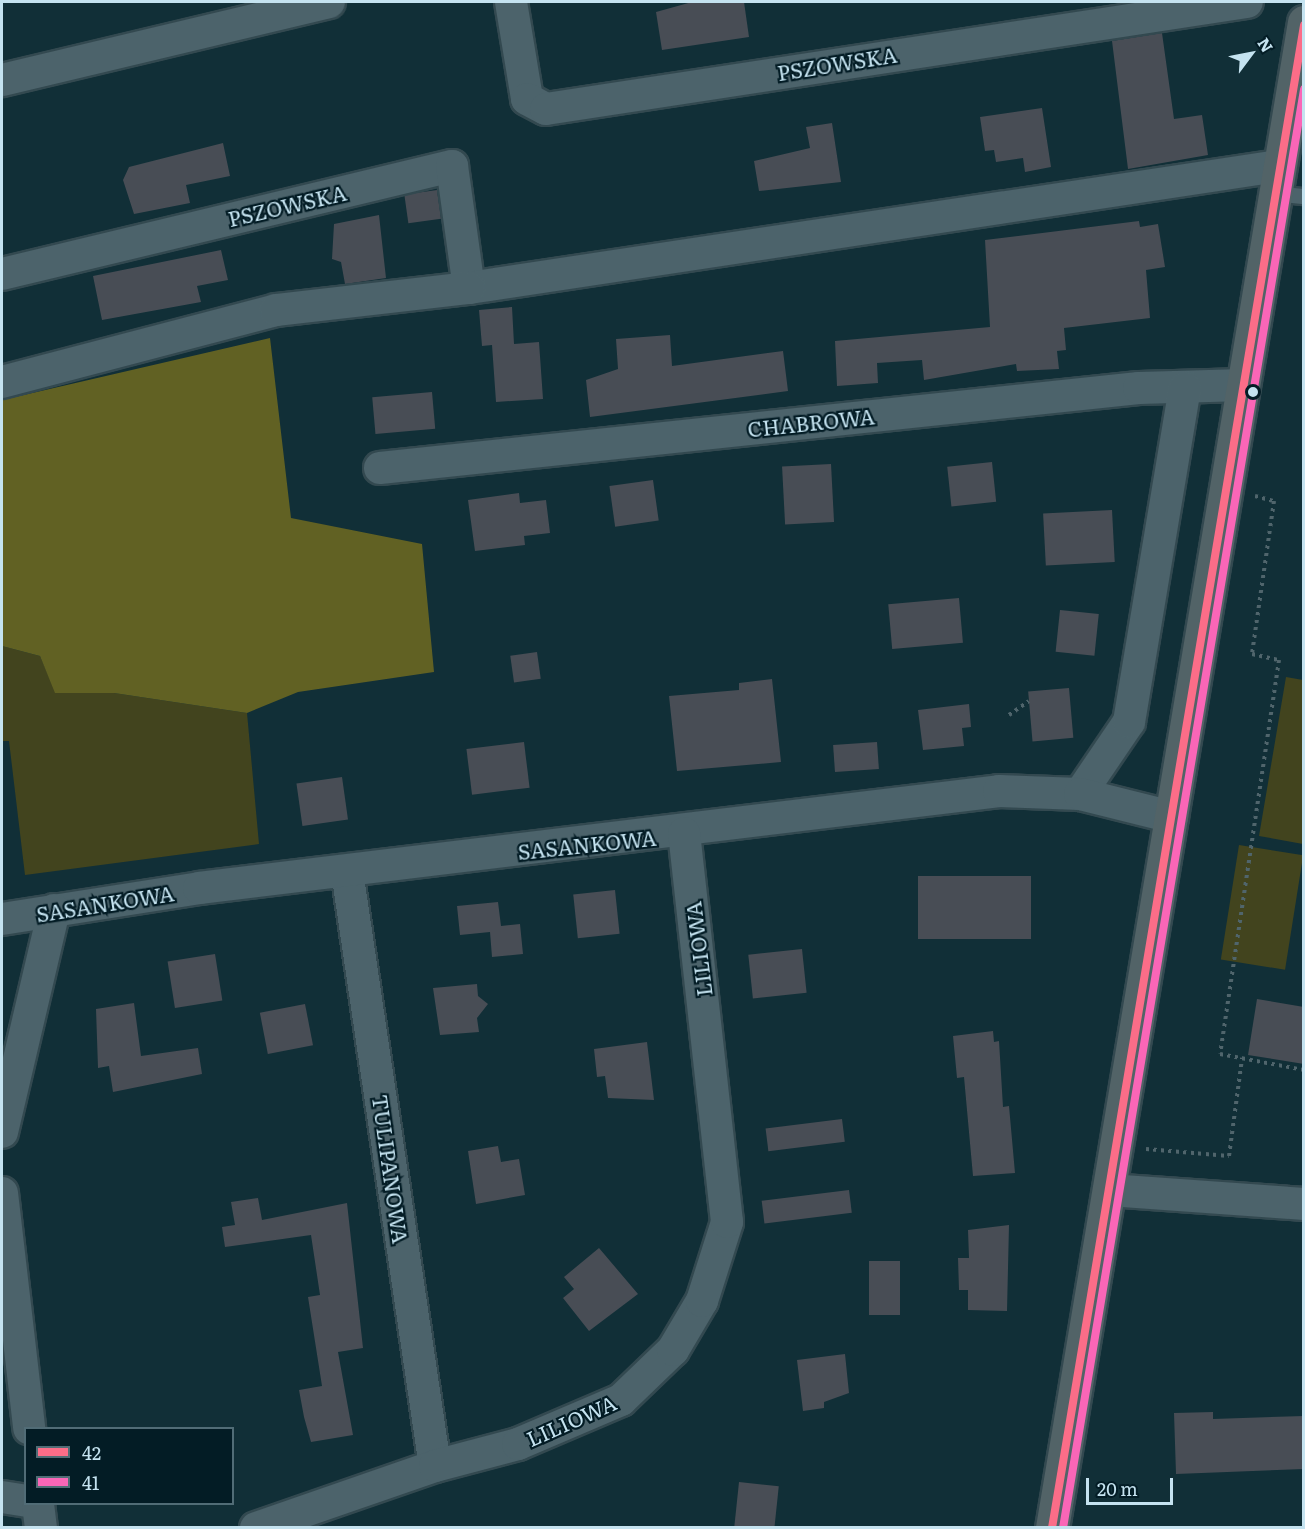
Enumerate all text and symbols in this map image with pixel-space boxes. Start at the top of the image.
north arrow [1221,24,1281,84]
text: N [1253,32,1280,57]
street label: PSZOWSKA [775,41,899,85]
street label: PSZOWSKA [225,179,349,231]
unlabelled marker [1247,386,1259,398]
street label: CHABROWA [746,403,876,441]
street label: SASANKOWA [516,824,658,864]
street label: SASANKOWA [34,880,176,926]
street label: LILIOWA [680,900,716,998]
street label: TULIPANOWA [368,1093,414,1245]
street label: LILIOWA [522,1389,620,1451]
legend [24,1427,234,1505]
text: 42 [82,1439,101,1466]
scale bar [1089,1466,1176,1504]
text: 41 [82,1469,99,1496]
text: 20 m [1097,1475,1138,1502]

